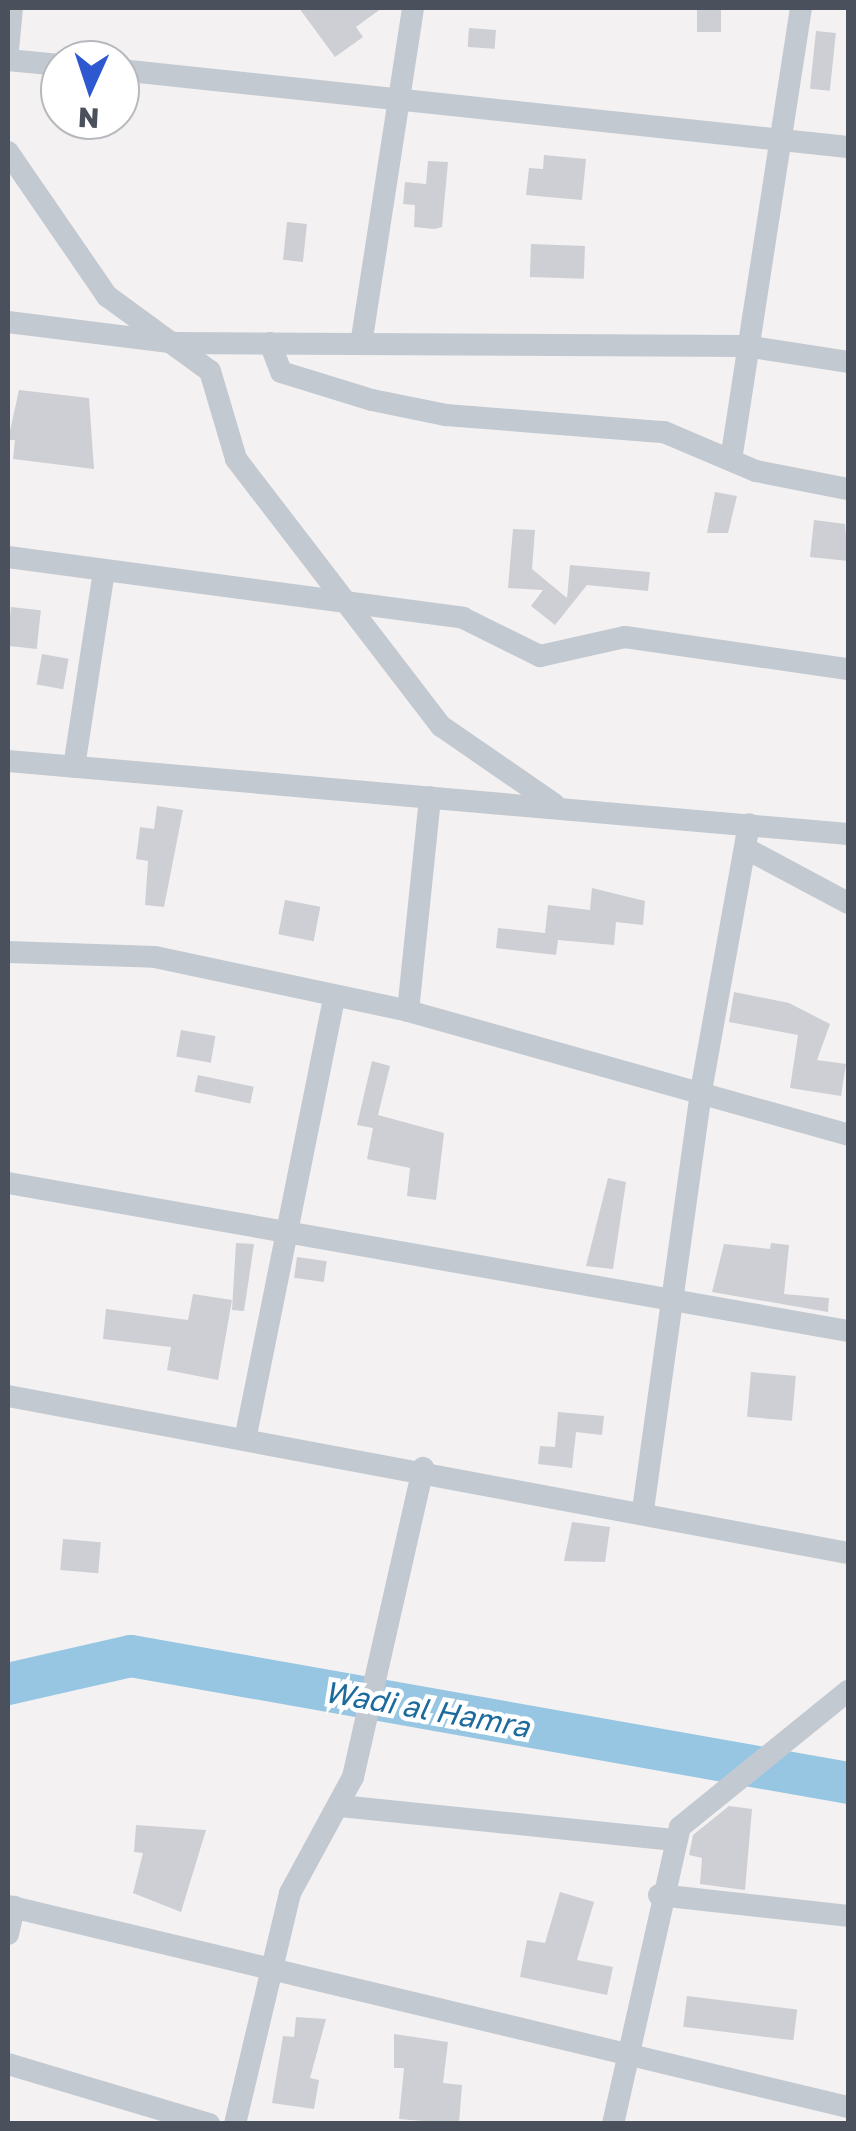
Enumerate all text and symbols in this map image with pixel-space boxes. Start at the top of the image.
north arrow [40,40,140,140]
text: N [77,101,100,135]
water label: Wadi al Hamra [322,1673,532,1745]

